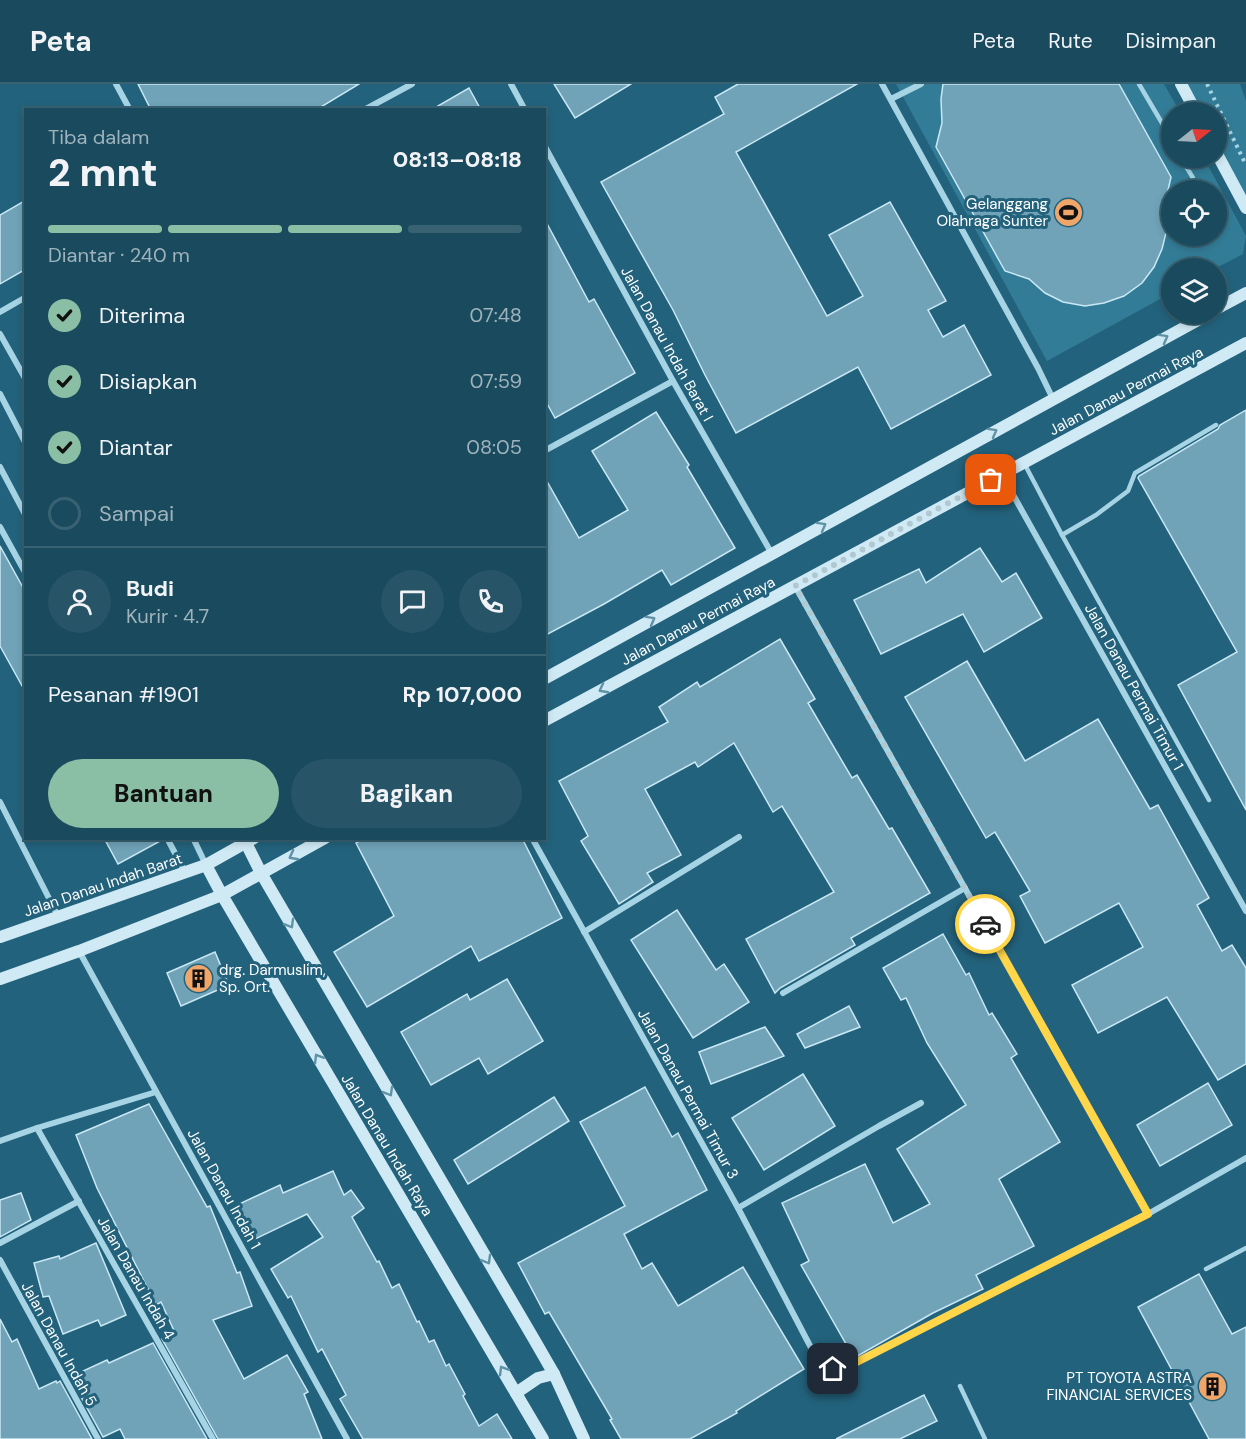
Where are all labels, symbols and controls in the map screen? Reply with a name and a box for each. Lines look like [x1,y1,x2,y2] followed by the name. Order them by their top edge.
[30,23,92,60] text: Peta
[972,27,1015,55] text: Peta
[1048,27,1093,55] text: Rute
[1126,27,1216,55] text: Disimpan
[1161,102,1227,168] north arrow
[1161,102,1227,324] map controls
[48,124,149,150] text: Tiba dalam
[393,145,522,174] text: 08:13–08:18
[48,147,158,198] text: 2 mnt
[1161,180,1227,246] button: locate
[936,194,1048,231] place label: Gelanggang Olahraga Sunter
[1053,197,1085,229] sports icon: Gelanggang Olahraga Sunter
[48,242,190,268] text: Diantar · 240 m
[1161,258,1227,324] button: layers
[616,263,718,425] street label: Jalan Danau Indah Barat I
[48,299,81,332] icon: check
[99,301,185,330] text: Diterima
[470,302,522,328] text: 07:48
[1157,334,1168,345] one-way arrow
[1045,342,1207,440] street label: Jalan Danau Permai Raya
[48,365,81,398] icon: check
[99,367,197,396] text: Disiapkan
[470,368,522,394] text: 07:59
[987,428,997,439] one-way arrow
[48,431,81,464] icon: check
[99,433,173,462] text: Diantar
[466,434,522,460] text: 08:05
[965,454,1016,505] pin
[974,463,1007,496] icon: bag
[99,499,174,528] text: Sampai
[816,522,826,533] one-way arrow
[48,570,111,633] button: person
[381,570,444,633] button: chat
[459,570,522,633] button: phone
[617,572,779,670] street label: Jalan Danau Permai Raya
[126,574,174,603] text: Budi
[1080,600,1188,774] street label: Jalan Danau Permai Timur 1
[126,603,209,629] text: Kurir · 4.7
[645,616,655,627] one-way arrow
[48,680,199,709] text: Pesanan #1901
[403,680,522,709] text: Rp 107,000
[598,682,609,693] one-way arrow
[48,759,279,828] button: Bantuan
[291,759,522,828] button: Bagikan
[21,848,185,922] street label: Jalan Danau Indah Barat
[289,849,299,860] one-way arrow
[955,894,1015,954] courier
[969,908,1002,941] icon: car
[283,918,295,928] one-way arrow
[219,960,326,997] place label: drg. Darmuslim, Sp. Ort.
[182,963,214,995] building icon: drg. Darmuslim, Sp. Ort.
[633,1005,743,1183] street label: Jalan Danau Permai Timur 3
[314,1054,325,1064] one-way arrow
[337,1070,437,1220] street label: Jalan Danau Indah Raya
[382,1086,393,1096] one-way arrow
[183,1125,265,1253] street label: Jalan Danau Indah 1
[93,1213,179,1343] street label: Jalan Danau Indah 4
[480,1254,492,1264] one-way arrow
[17,1278,101,1410] street label: Jalan Danau Indah 5
[807,1343,858,1394] pin
[816,1352,849,1385] icon: home
[499,1366,510,1376] one-way arrow
[1047,1368,1192,1405] place label: PT TOYOTA ASTRA FINANCIAL SERVICES
[1197,1371,1229,1403] building icon: PT TOYOTA ASTRA FINANCIAL SERVICES

